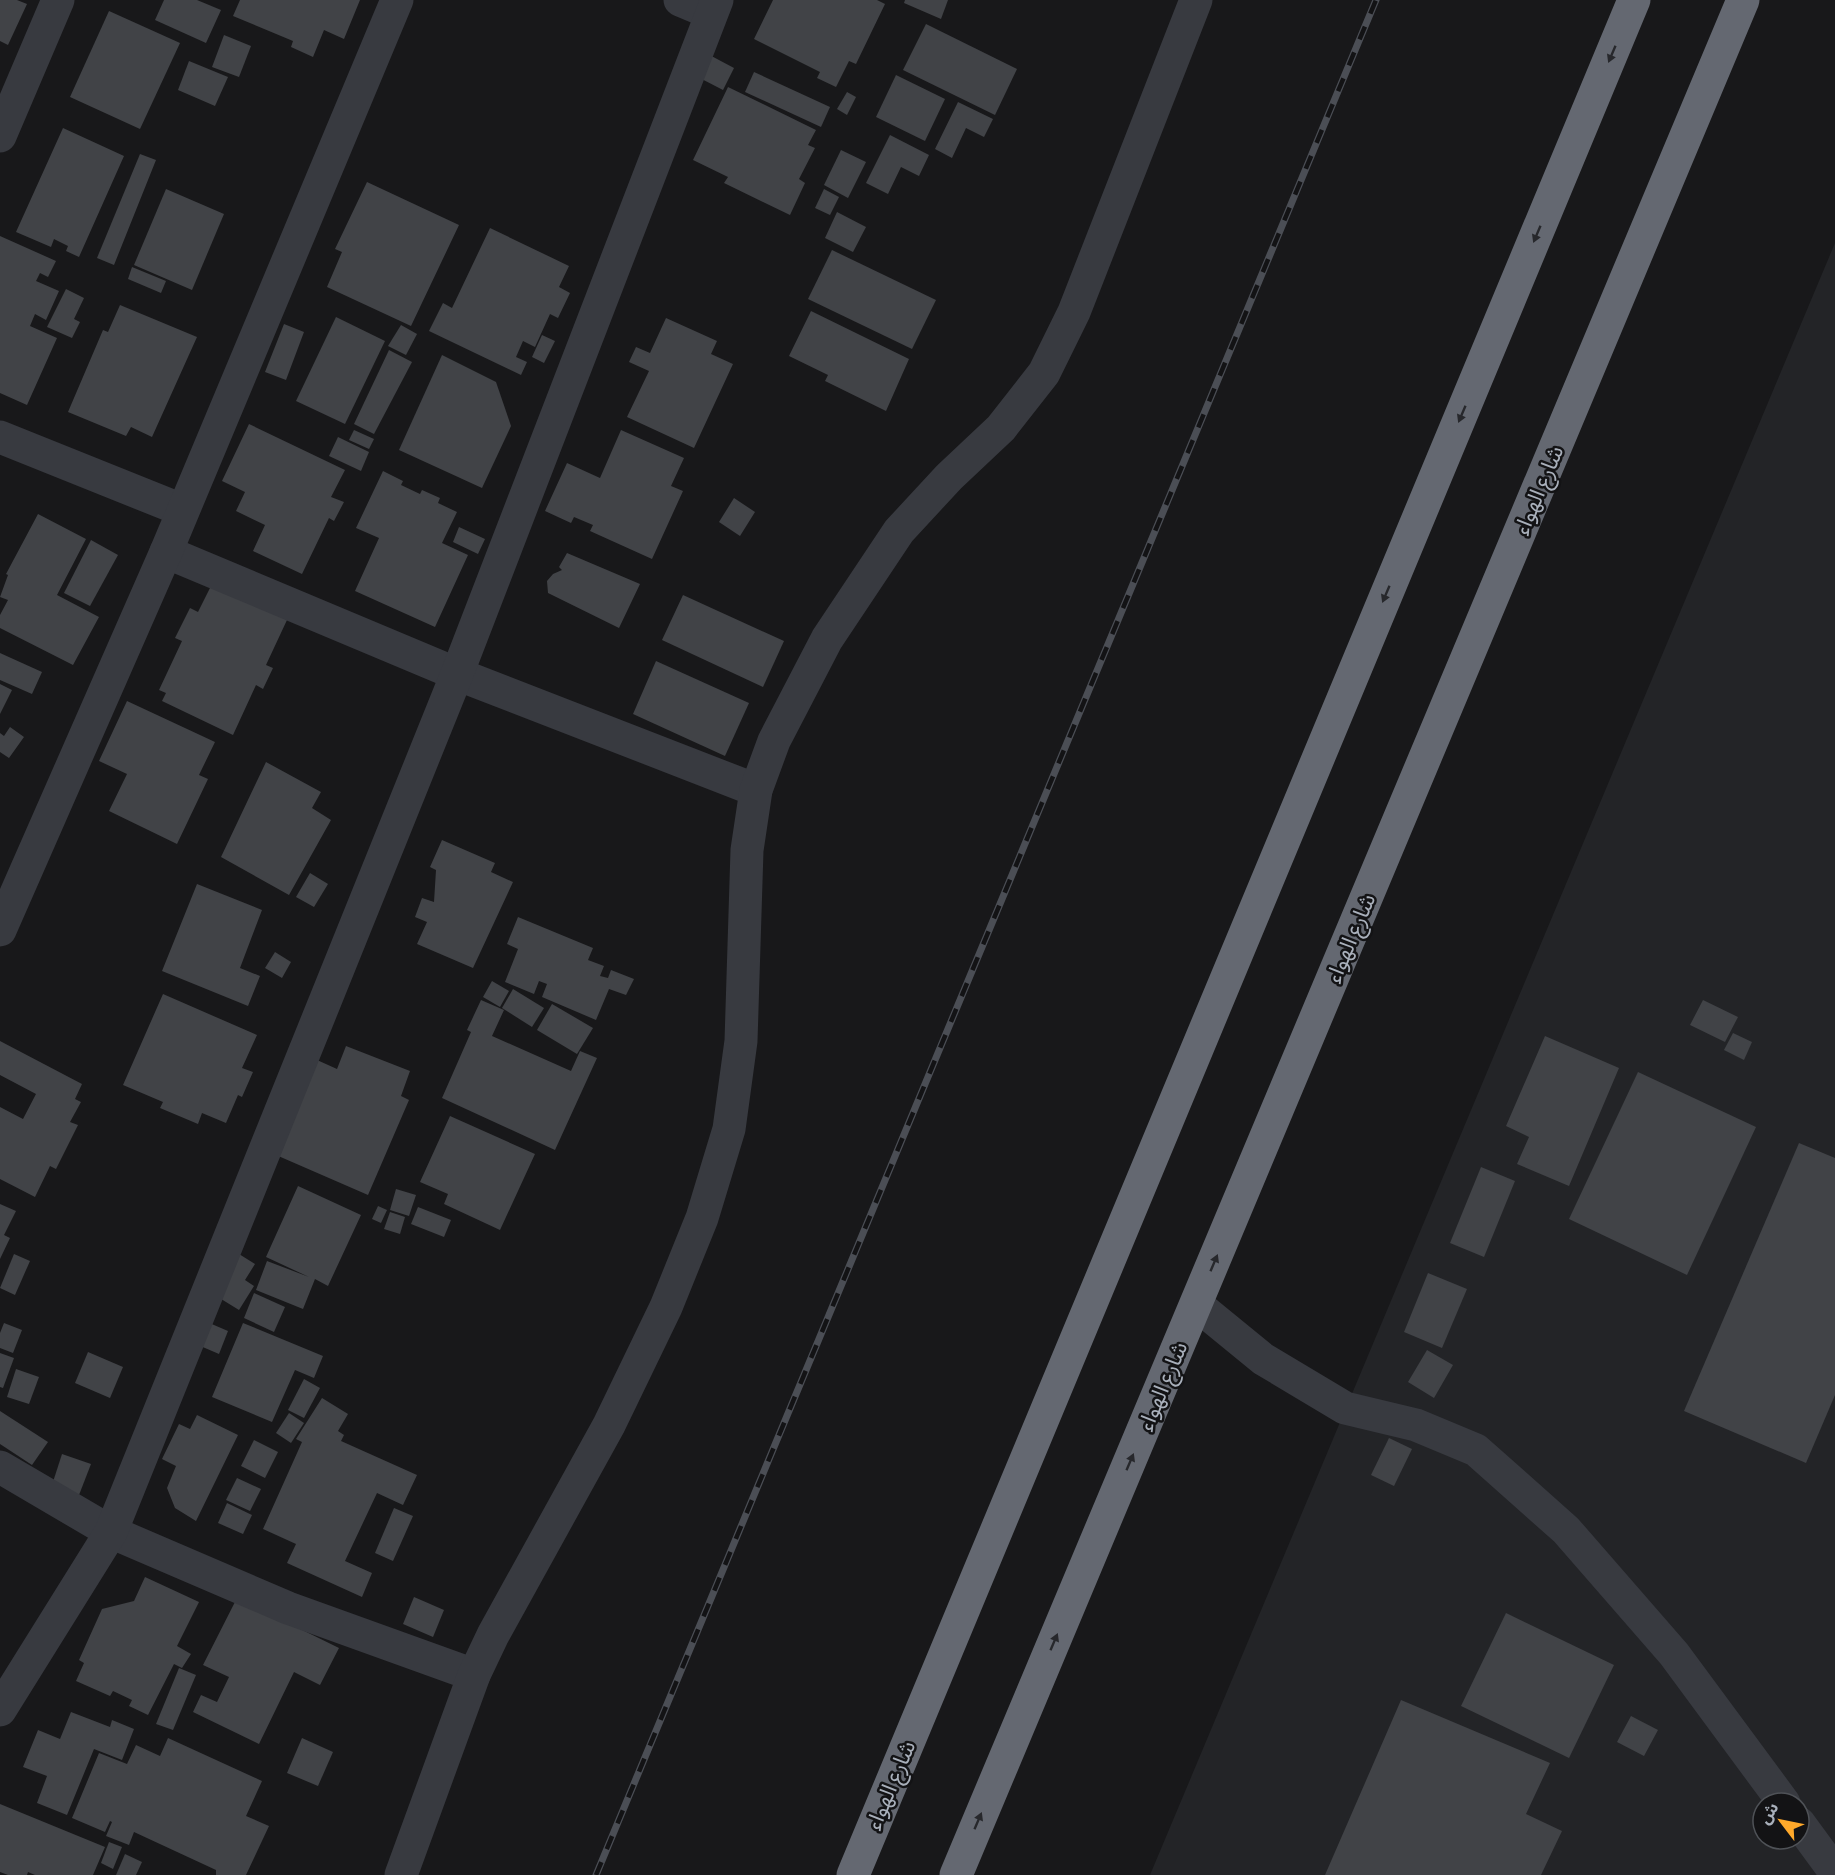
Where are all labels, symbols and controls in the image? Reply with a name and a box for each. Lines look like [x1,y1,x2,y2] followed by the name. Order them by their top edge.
[1607,45,1616,63] one-way arrow
[1532,225,1541,243] one-way arrow
[1456,405,1466,423] one-way arrow
[1507,441,1572,540] street label: شارع الهواء
[1381,585,1391,603] one-way arrow
[1319,889,1384,988] street label: شارع الهواء
[1210,1254,1219,1272] one-way arrow
[1131,1337,1196,1436] street label: شارع الهواء
[1126,1453,1135,1471] one-way arrow
[1049,1632,1059,1650] one-way arrow
[859,1736,924,1835] street label: شارع الهواء
[1751,1791,1811,1851] north arrow
[1754,1798,1783,1828] text: ش
[974,1812,983,1830] one-way arrow

